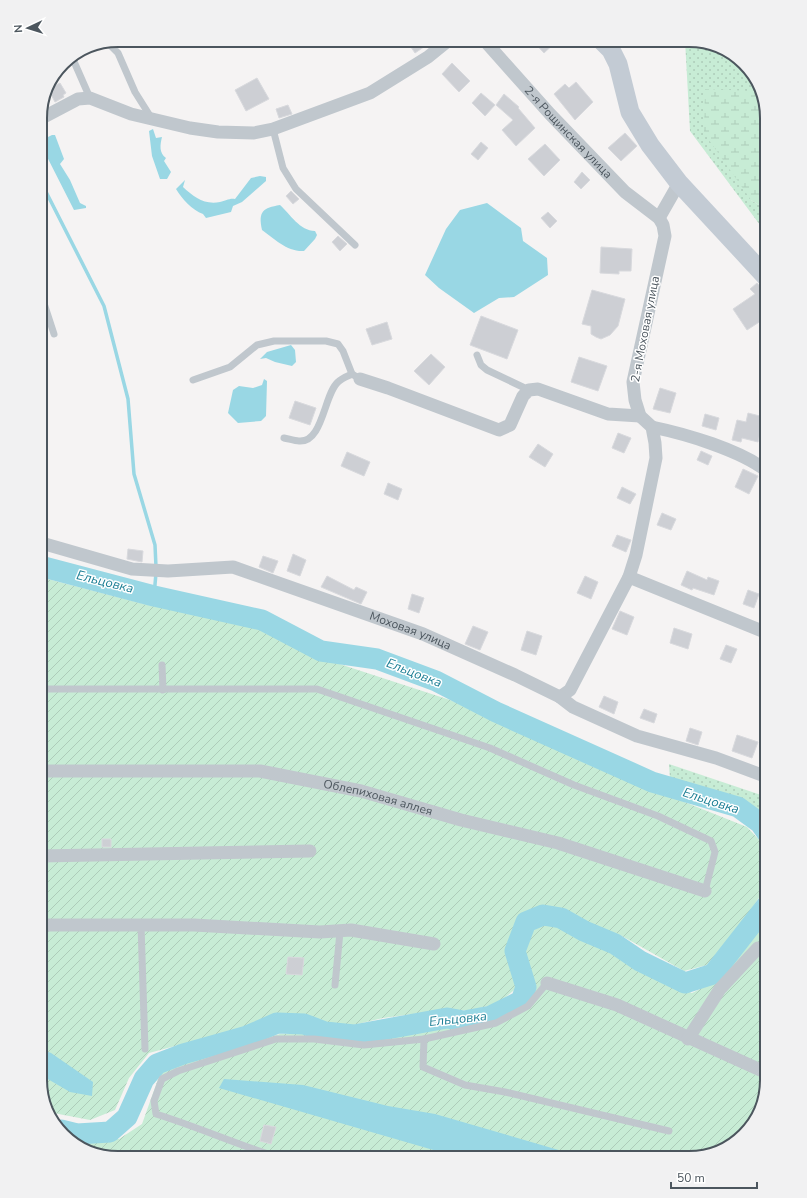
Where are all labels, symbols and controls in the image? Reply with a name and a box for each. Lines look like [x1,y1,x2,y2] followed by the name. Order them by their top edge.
[8,8,48,48] north arrow
[11,24,26,33] text: N
[521,83,616,182] street label: 2-я Рощинская улица
[627,275,663,383] street label: 2-я Моховая улица
[75,566,135,598] water label: Ельцовка
[367,608,454,654] street label: Моховая улица
[384,654,444,692] water label: Ельцовка
[322,776,434,819] street label: Облепиховая аллея
[681,783,741,819] water label: Ельцовка
[428,1007,488,1031] water label: Ельцовка
[671,1164,757,1190] scale bar
[677,1170,705,1186] text: 50 m

